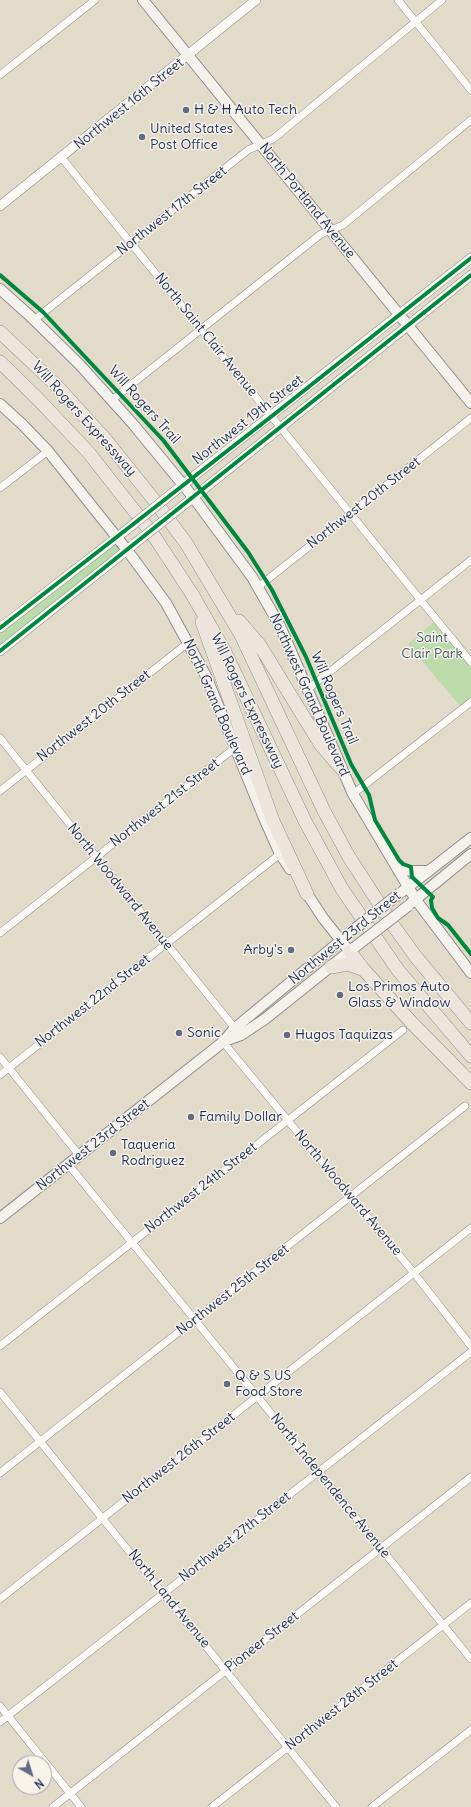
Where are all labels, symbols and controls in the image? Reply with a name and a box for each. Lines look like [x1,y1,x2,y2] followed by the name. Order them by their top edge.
[71,55,187,153] street label: Northwest 16th Street
[194,102,297,118] place label: H & H Auto Tech
[181,105,191,115] marker: H & H Auto Tech
[150,121,233,154] place label: United States Post Office
[137,132,147,142] marker: United States Post Office
[255,140,359,262] street label: North Portland Avenue
[114,163,230,259] street label: Northwest 17th Street
[151,270,261,400] street label: North Saint Clair Avenue
[28,358,140,480] street label: Will Rogers Expressway
[105,363,183,447] street label: Will Rogers Trail
[189,372,307,468] street label: Northwest 19th Street
[304,454,424,552] street label: Northwest 20th Street
[265,611,353,779] street label: Northwest Grand Boulevard
[401,630,463,662] park label: Saint Clair Park
[207,631,287,771] street label: Will Rogers Expressway
[179,636,255,778] street label: North Grand Boulevard
[307,649,361,747] street label: Will Rogers Trail
[34,667,154,765] street label: Northwest 20th Street
[107,755,223,851] street label: Northwest 21st Street
[64,820,176,954] street label: North Woodward Avenue
[286,888,404,988] street label: Northwest 23rd Street
[244,942,283,958] place label: Arby's
[286,945,296,955] marker: Arby's
[32,951,154,1051] street label: Northwest 22nd Street
[348,979,450,1012] place label: Los Primos Auto Glass & Window
[335,990,345,1000] marker: Los Primos Auto Glass & Window
[187,1025,221,1041] place label: Sonic
[295,1027,393,1043] place label: Hugos Taquizas
[174,1028,184,1038] marker: Sonic
[282,1030,292,1040] marker: Hugos Taquizas
[33,1096,153,1194] street label: Northwest 23rd Street
[199,1109,282,1125] place label: Family Dollar
[186,1112,196,1122] marker: Family Dollar
[291,1127,405,1259] street label: North Woodward Avenue
[121,1137,185,1170] place label: Taqueria Rodriguez
[142,1139,260,1237] street label: Northwest 24th Street
[108,1148,118,1158] marker: Taqueria Rodriguez
[173,1241,293,1339] street label: Northwest 25th Street
[235,1368,303,1400] place label: Q & S US Food Store
[222,1379,232,1389] marker: Q & S US Food Store
[119,1409,239,1507] street label: Northwest 26th Street
[266,1410,394,1562] street label: North Independence Avenue
[176,1488,294,1586] street label: Northwest 27th Street
[124,1547,214,1651] street label: North Land Avenue
[222,1608,302,1676] street label: Pioneer Street
[282,1656,402,1754] street label: Northwest 28th Street
[12,1755,52,1795] north arrow
[32,1776,46,1791] text: N

